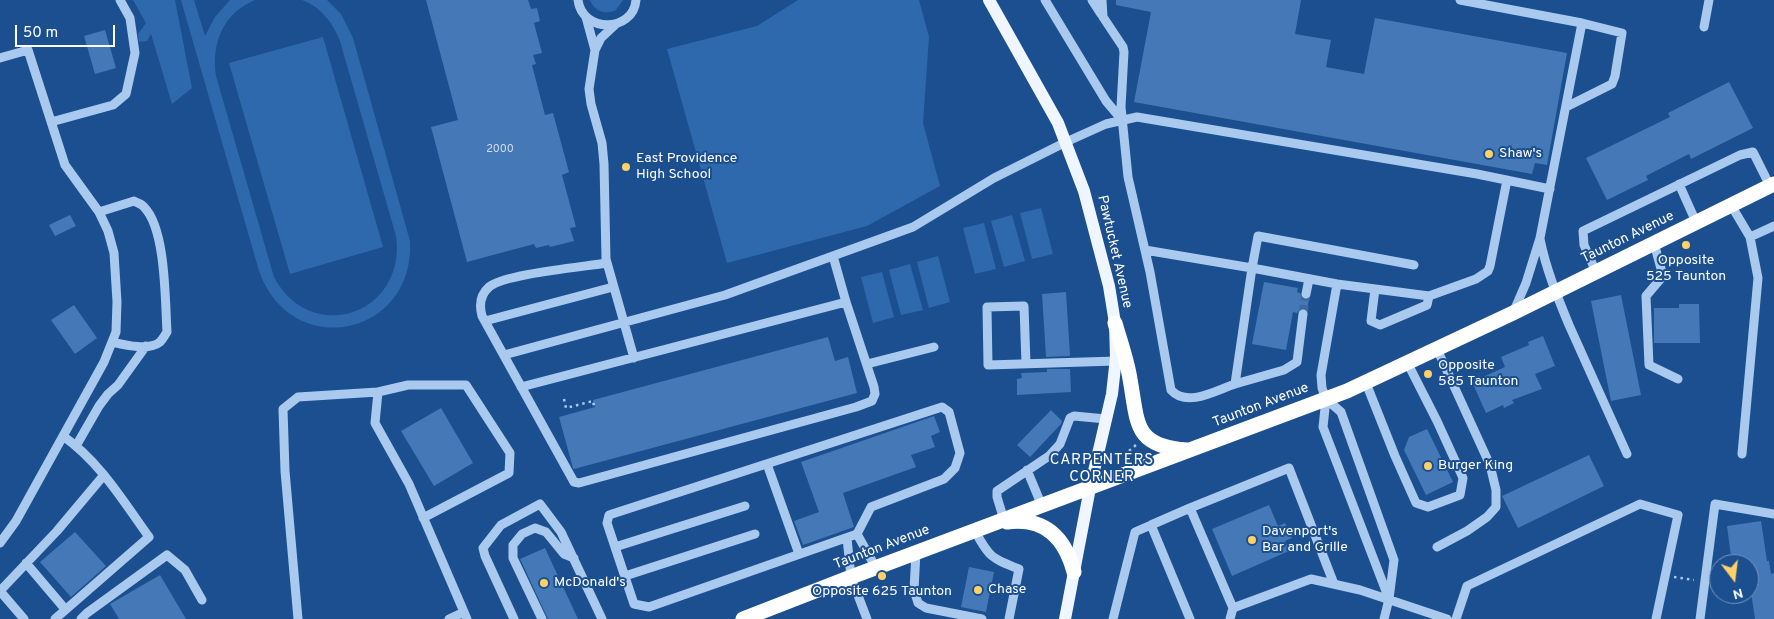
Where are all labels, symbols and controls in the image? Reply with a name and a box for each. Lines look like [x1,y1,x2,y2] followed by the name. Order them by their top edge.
[18,15,118,47] scale bar
[23,24,58,43] text: 50 m
[486,143,514,157] house number: 2000
[1499,146,1542,162] place label: Shaw's
[1483,148,1495,160] marker: Shaw's
[636,151,737,184] place label: East Providence High School
[620,161,632,173] marker: East Providence High School
[1093,194,1135,310] street label: Pawtucket Avenue
[1579,208,1677,268] street label: Taunton Avenue
[1680,239,1692,251] marker: Opposite 525 Taunton
[1646,253,1726,286] place label: Opposite 525 Taunton
[1438,358,1518,391] place label: Opposite 585 Taunton
[1422,368,1434,380] marker: Opposite 585 Taunton
[1211,380,1311,432] street label: Taunton Avenue
[1049,452,1155,487] district label: CARPENTERS CORNER
[1438,458,1513,474] place label: Burger King
[1422,460,1434,472] marker: Burger King
[832,522,932,574] street label: Taunton Avenue
[1262,524,1348,556] place label: Davenport's Bar and Grille
[1246,534,1258,546] marker: Davenport's Bar and Grille
[1709,554,1759,604] north arrow
[876,570,888,582] marker: Opposite 625 Taunton
[554,575,626,591] place label: McDonald's
[538,577,550,589] marker: McDonald's
[988,582,1026,598] place label: Chase
[1731,583,1745,603] text: N
[812,584,952,600] place label: Opposite 625 Taunton
[972,584,984,596] marker: Chase

